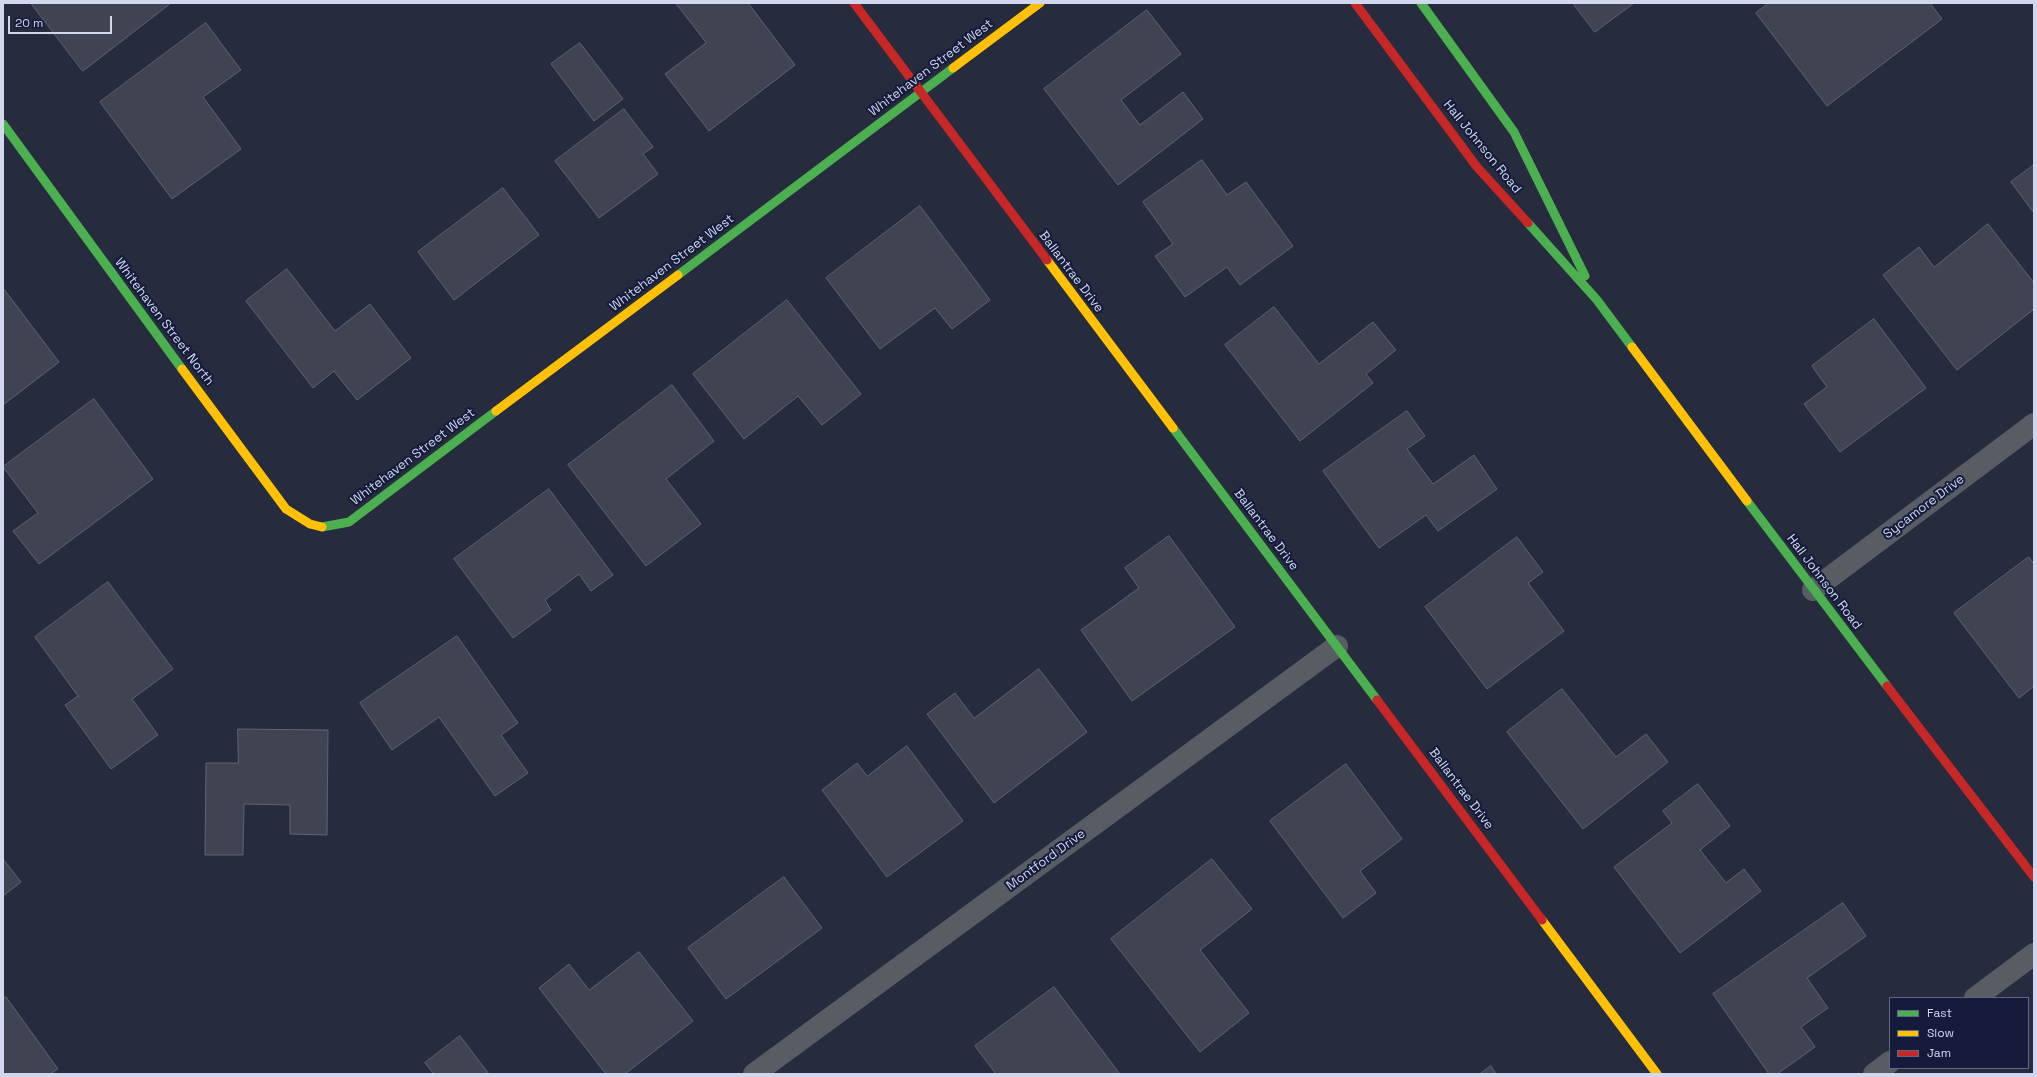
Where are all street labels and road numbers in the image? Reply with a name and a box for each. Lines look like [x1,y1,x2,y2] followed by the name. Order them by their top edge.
[866,16,996,120] street label: Whitehaven Street West
[1440,97,1524,197] street label: Hall Johnson Road
[607,211,737,315] street label: Whitehaven Street West
[1035,228,1107,316] street label: Ballantrae Drive
[111,255,217,389] street label: Whitehaven Street North
[348,405,478,509] street label: Whitehaven Street West
[1880,472,1968,542] street label: Sycamore Drive
[1230,486,1302,574] street label: Ballantrae Drive
[1783,531,1865,633] street label: Hall Johnson Road
[1425,745,1497,833] street label: Ballantrae Drive
[1004,826,1088,894] street label: Montford Drive

